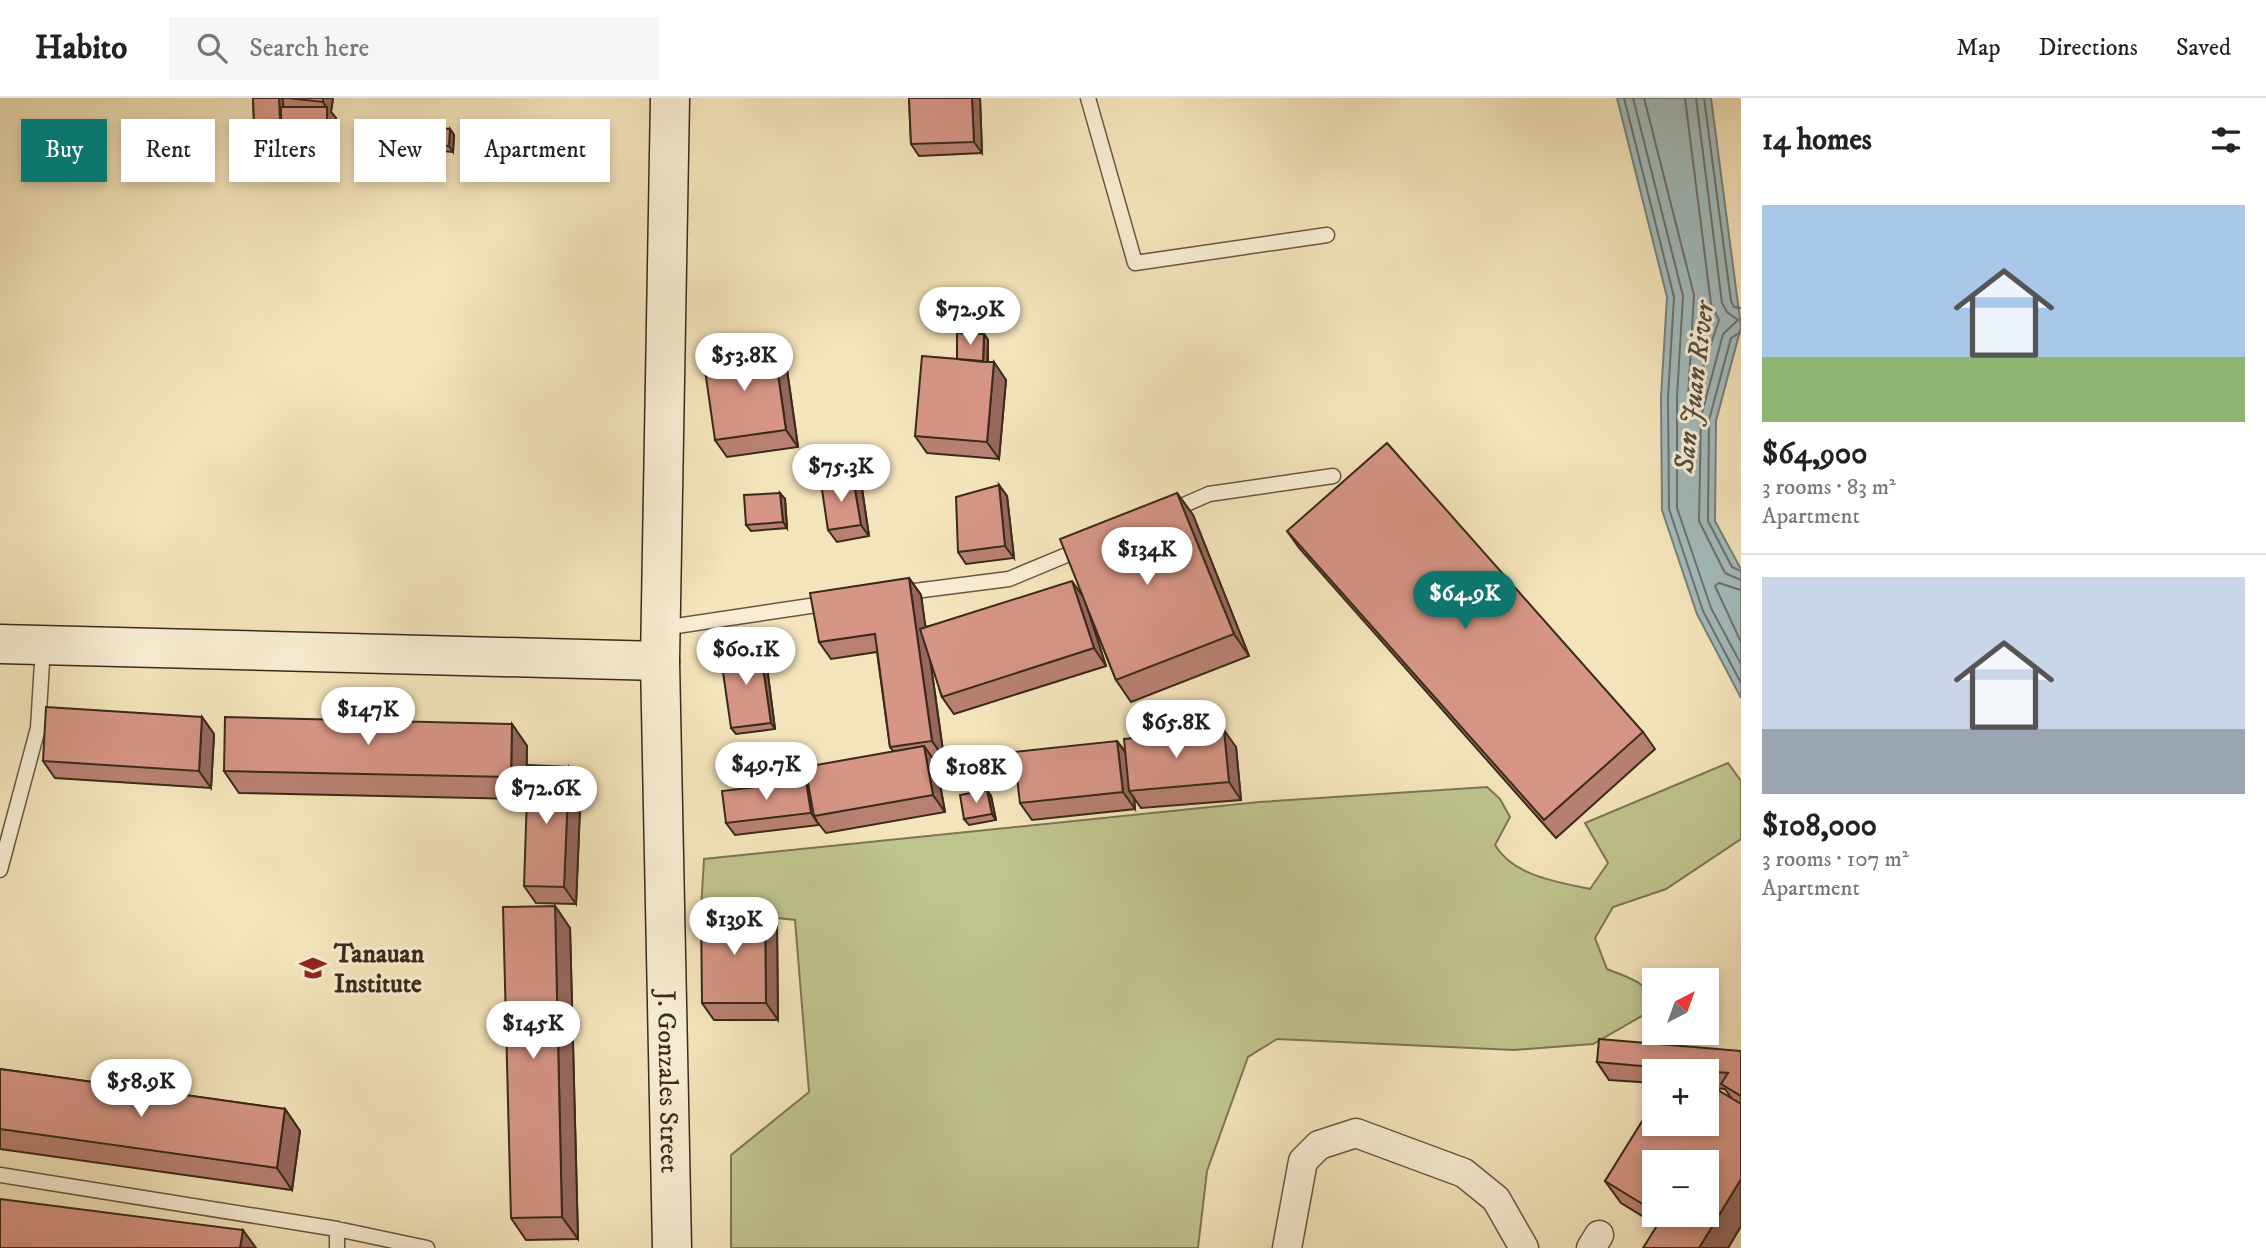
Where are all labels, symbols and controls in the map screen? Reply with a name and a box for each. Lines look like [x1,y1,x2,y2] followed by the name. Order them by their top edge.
[169,17,659,80] search box
[35,28,127,69] text: Habito
[193,29,231,67] icon: search
[249,32,369,65] text: Search here
[1956,33,2001,63] text: Map
[2039,33,2138,63] text: Directions
[2176,33,2231,63] text: Saved
[21,119,107,182] chip: Buy
[121,119,215,182] chip: Rent
[229,119,340,182] chip: Filters
[354,119,446,182] chip: New
[460,119,610,182] chip: Apartment
[2207,121,2245,159] icon: filters
[1762,122,1872,159] text: 14 homes
[1941,250,2067,376] icon: home
[913,288,1027,347] pin: $72.9K
[935,295,1005,324] text: $72.9K
[1667,298,1723,476] water label: San Juan River
[687,334,801,393] pin: $53.8K
[711,341,777,370] text: $53.8K
[1762,436,1867,473] text: $64,900
[784,444,898,504] pin: $75.3K
[808,452,874,481] text: $75.3K
[1762,473,1896,502] text: 3 rooms · 83 m²
[1762,502,1860,531] text: Apartment
[1098,528,1196,587] pin: $134K
[1118,535,1176,564] text: $134K
[1408,572,1522,631] pin: $64.9K
[1429,579,1501,608] text: $64.9K
[1941,622,2067,748] icon: home
[689,628,803,687] pin: $60.1K
[713,635,779,664] text: $60.1K
[319,688,417,747] pin: $147K
[337,695,399,724] text: $147K
[1119,700,1233,760] pin: $65.8K
[1142,708,1210,737] text: $65.8K
[709,742,823,802] pin: $49.7K
[927,746,1025,805] pin: $108K
[731,750,801,779] text: $49.7K
[946,753,1006,782] text: $108K
[489,766,603,826] pin: $72.6K
[511,774,581,803] text: $72.6K
[1762,808,1877,845] text: $108,000
[1762,845,1909,874] text: 3 rooms · 107 m²
[1762,874,1860,903] text: Apartment
[685,898,783,957] pin: $139K
[705,905,763,934] text: $139K
[333,938,425,1001] place label: Tanauan Institute
[298,953,328,983] school or university icon: Tanauan Institute
[1642,968,1718,1045] north arrow
[1642,968,1719,1227] map controls
[649,988,685,1174] street label: J. Gonzales Street
[484,1002,582,1061] pin: $145K
[502,1009,564,1038] text: $145K
[1642,1059,1719,1136] button: +
[84,1060,198,1119] pin: $58.9K
[107,1067,175,1096] text: $58.9K
[1642,1150,1719,1227] button: −

